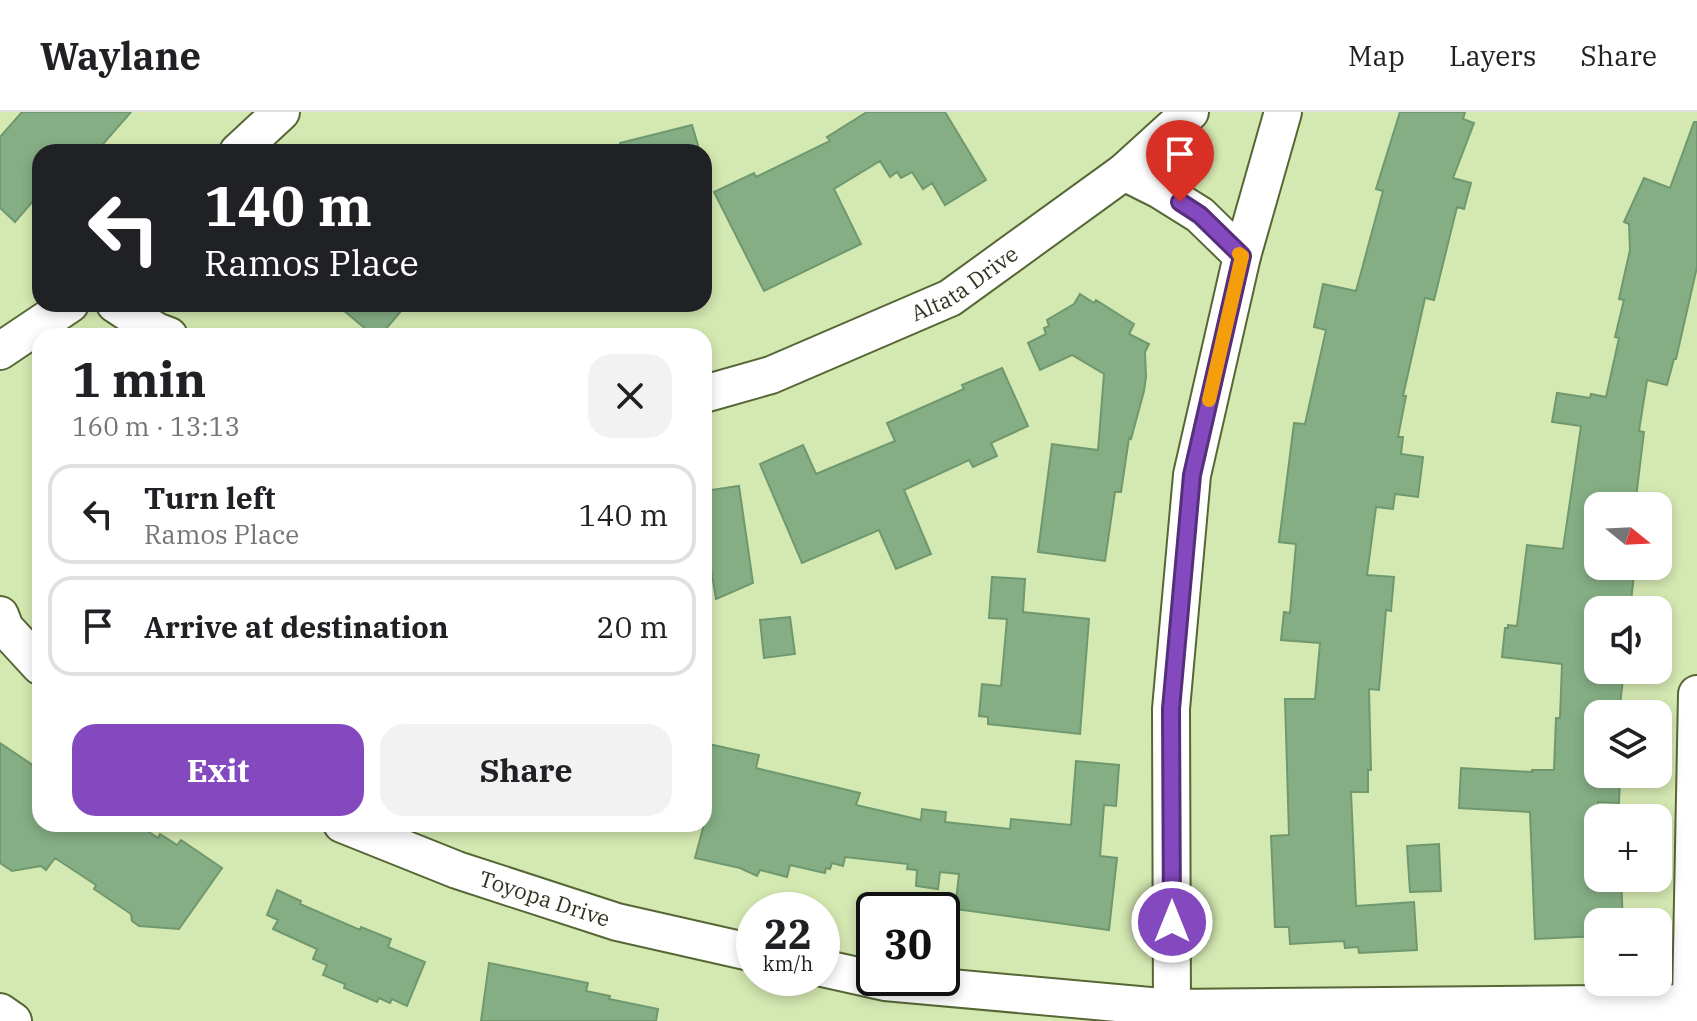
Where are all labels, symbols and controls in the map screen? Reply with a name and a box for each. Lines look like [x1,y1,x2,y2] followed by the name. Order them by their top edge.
[40,31,201,80] text: Waylane
[1348,37,1405,74] text: Map
[1449,37,1536,74] text: Layers
[1580,37,1657,74] text: Share
[1146,120,1214,202] pin
[1158,132,1202,176] icon: arrive
[204,169,372,241] text: 140 m
[72,176,176,280] icon: left
[204,239,419,286] text: Ramos Place
[906,239,1023,327] street label: Altata Drive
[72,348,206,410] text: 1 min
[588,354,672,438] button: close
[72,409,240,443] text: 160 m · 13:13
[144,478,276,517] text: Turn left
[76,492,120,536] icon: left
[1584,492,1672,580] north arrow
[1584,492,1672,996] map controls
[578,495,668,534] text: 140 m
[144,517,299,551] text: Ramos Place
[1584,596,1672,684] button: sound
[76,604,120,648] icon: arrive
[144,607,449,646] text: Arrive at destination
[596,607,668,646] text: 20 m
[1584,700,1672,788] button: layers
[72,724,364,816] button: Exit
[380,724,672,816] button: Share
[1584,804,1672,892] button: +
[476,863,614,933] street label: Toyopa Drive
[1130,880,1214,964] position arrow
[856,892,960,996] speed limit sign: 30
[764,908,812,960] text: 22
[1584,908,1672,996] button: −
[763,950,813,977] text: km/h

